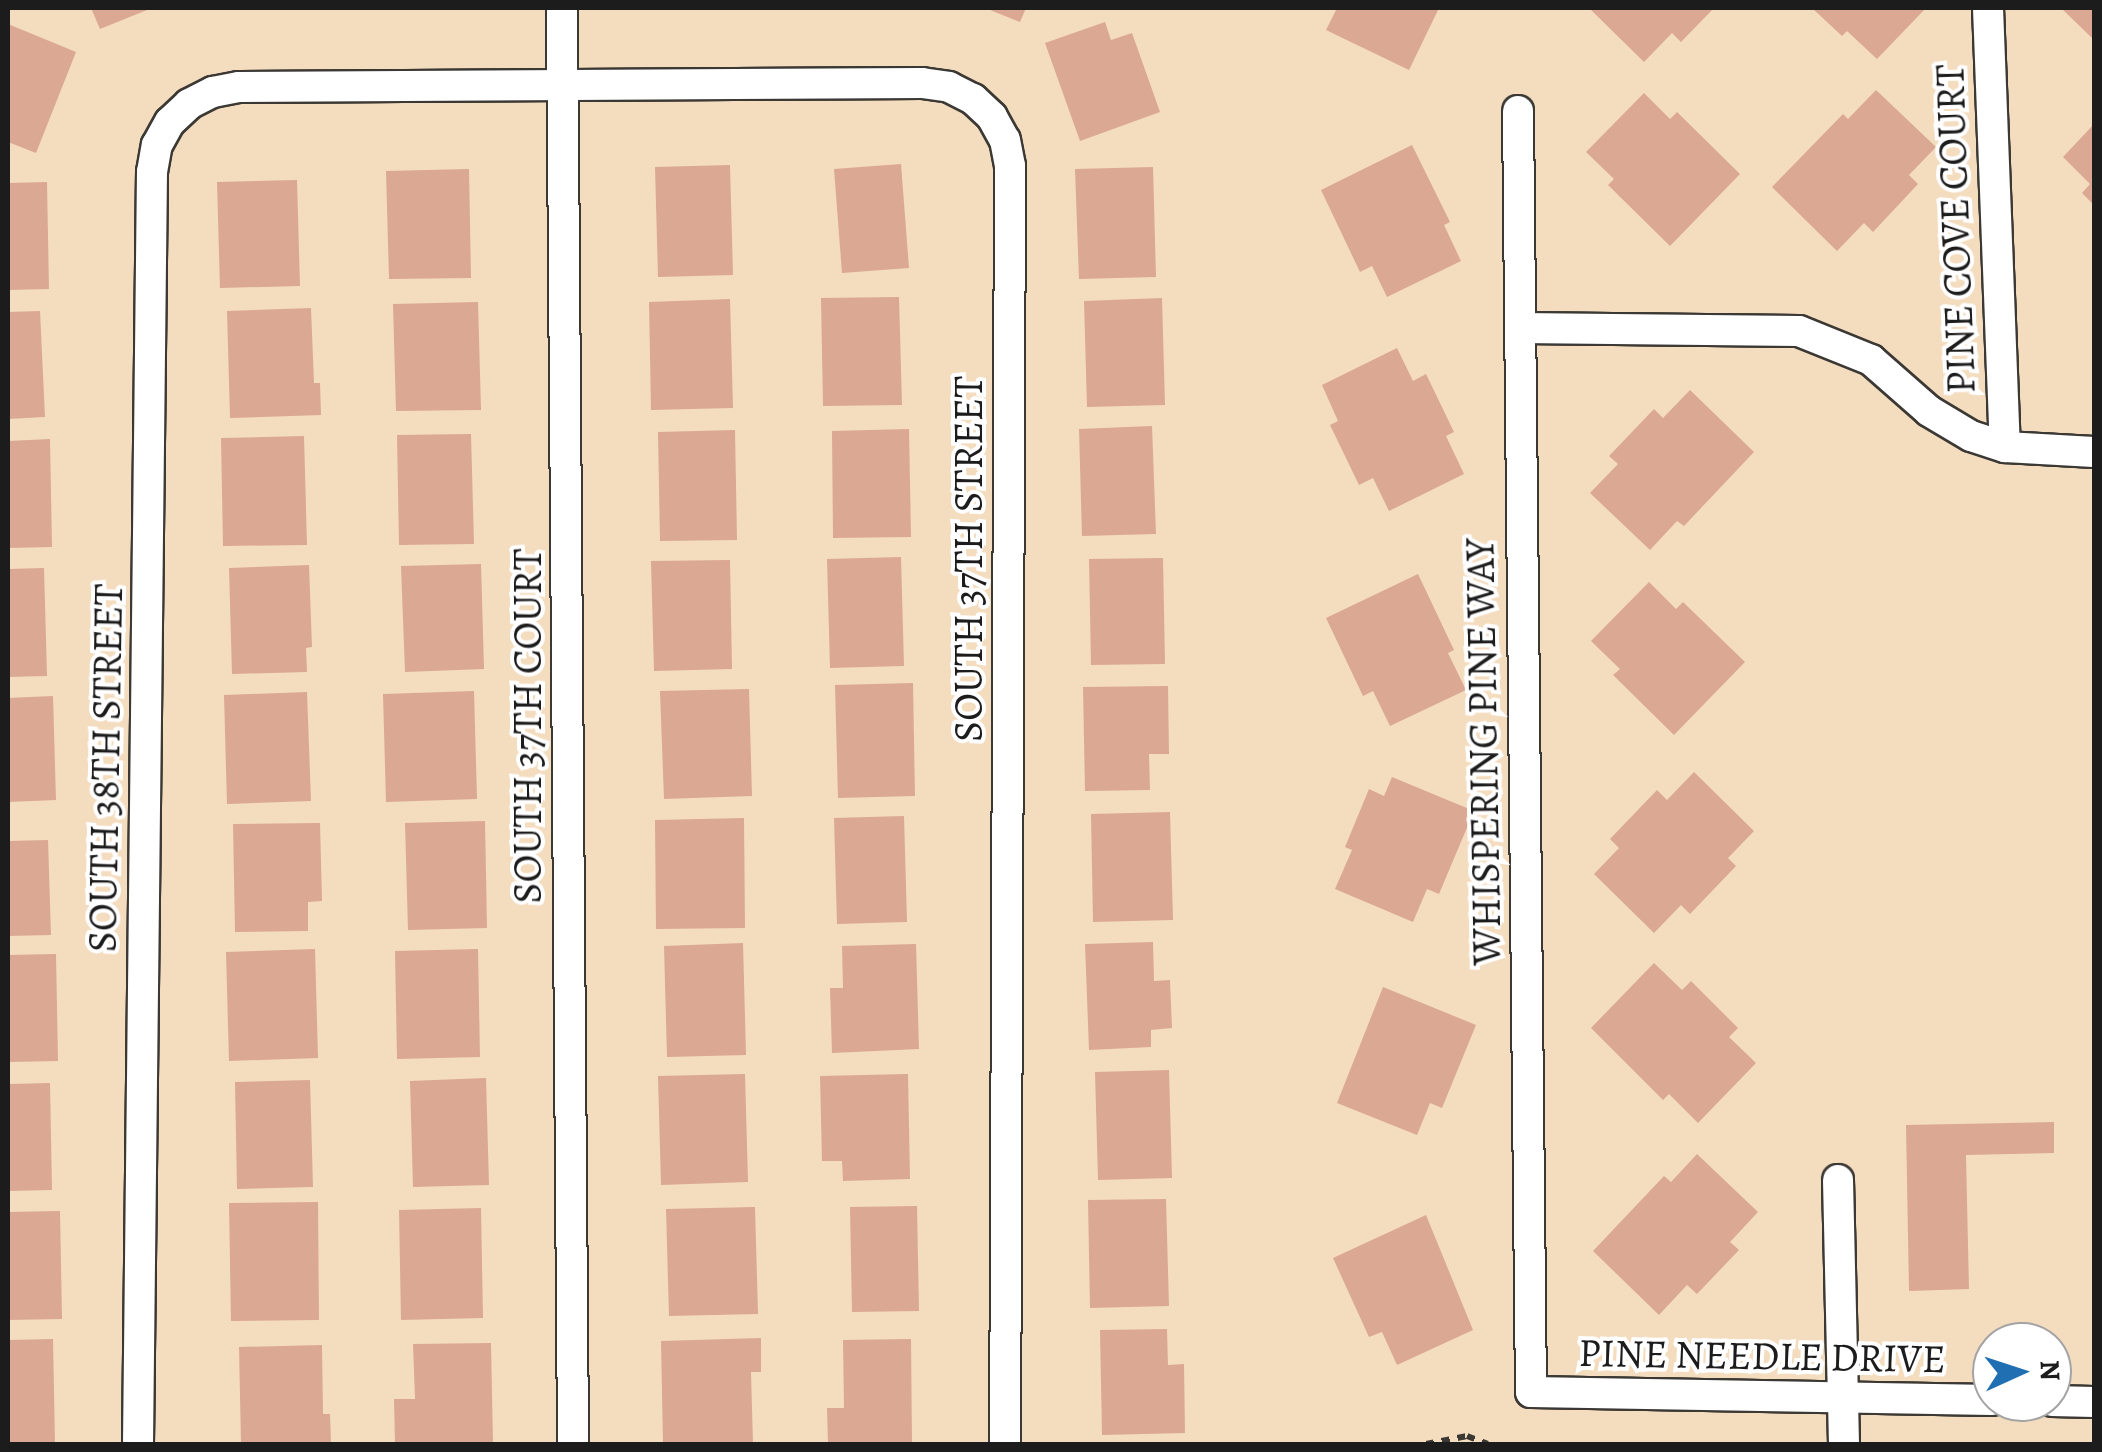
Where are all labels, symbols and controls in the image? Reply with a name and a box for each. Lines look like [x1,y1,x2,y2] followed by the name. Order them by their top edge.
[1926,63,1986,395] street label: PINE COVE COURT
[945,376,993,742] street label: SOUTH 37TH STREET
[1456,538,1512,966] street label: WHISPERING PINE WAY
[504,548,552,904] street label: SOUTH 37TH COURT
[79,583,133,953] street label: SOUTH 38TH STREET
[1972,1322,2072,1422] north arrow
[1578,1329,1946,1383] street label: PINE NEEDLE DRIVE
[2030,1359,2069,1382] text: N

